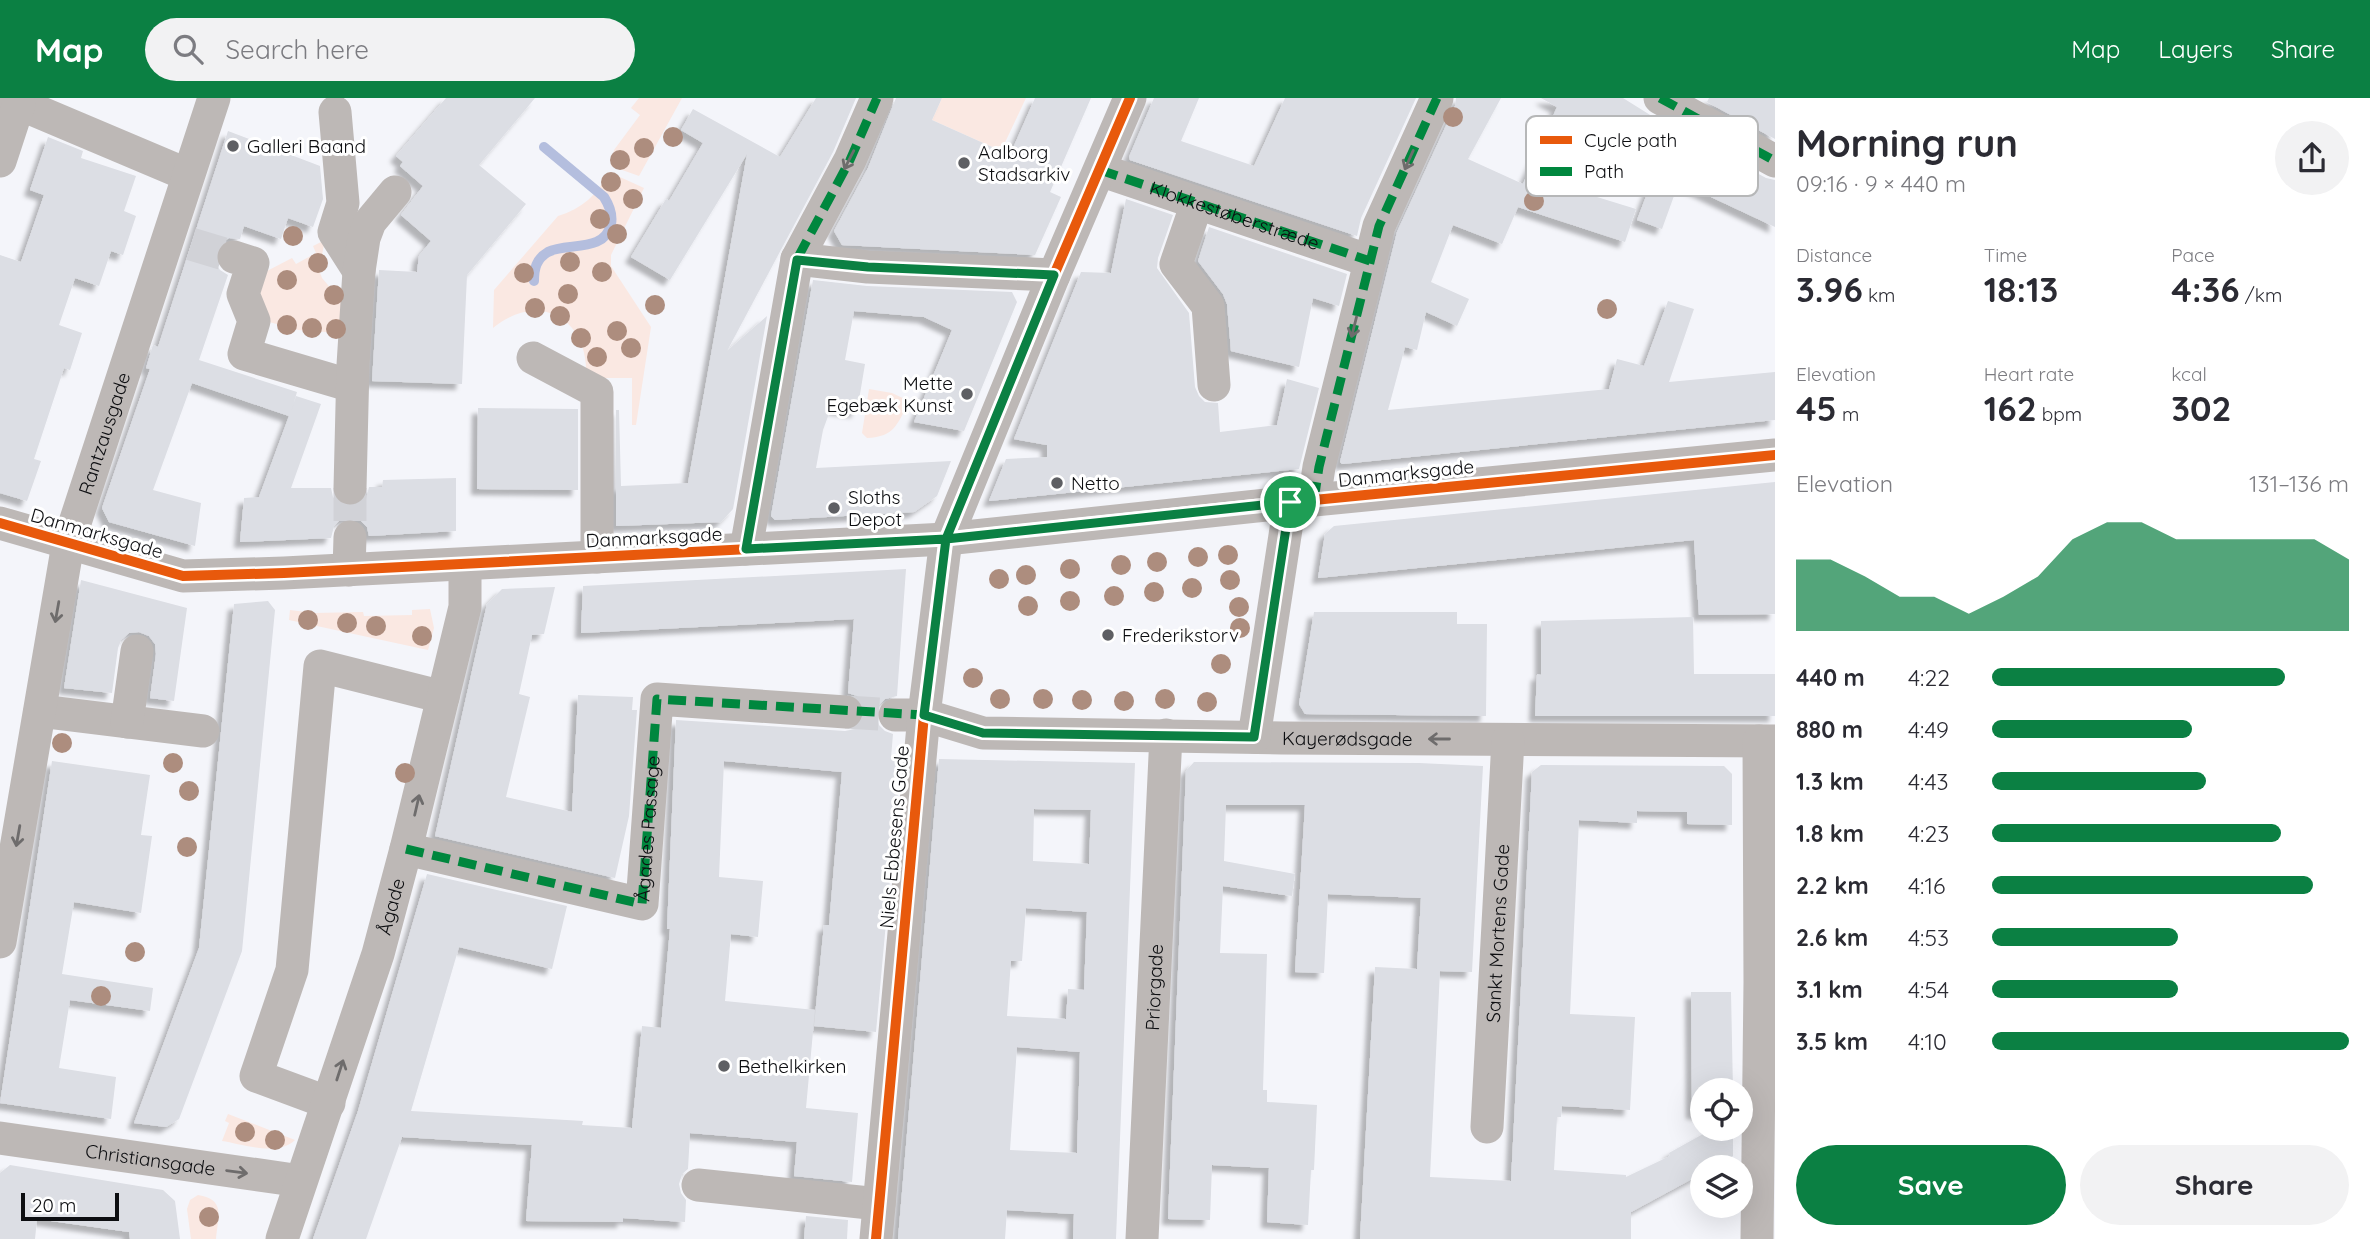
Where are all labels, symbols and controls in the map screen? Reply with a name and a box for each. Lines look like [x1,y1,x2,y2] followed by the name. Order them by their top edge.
[145,18,635,81] search box
[35,29,103,70] text: Map
[169,30,207,68] icon: search
[225,33,369,66] text: Search here
[2071,34,2120,64] text: Map
[2158,34,2233,64] text: Layers
[2271,34,2335,64] text: Share
[1526,116,1758,196] legend
[1796,119,2018,167] text: Morning run
[2275,121,2349,195] button: share
[1584,128,1677,152] text: Cycle path
[247,134,366,158] place label: Galleri Baand
[225,138,241,154] marker: Galleri Baand
[978,140,1070,186] place label: Aalborg Stadsarkiv
[842,149,856,170] one-way arrow
[1402,149,1415,171] one-way arrow
[956,155,972,171] marker: Aalborg Stadsarkiv
[1584,159,1624,183] text: Path
[1796,169,1966,198] text: 09:16 · 9 × 440 m
[1147,176,1323,255] street label: Klokkestøberstræde
[1796,243,1872,267] text: Distance
[1984,243,2027,267] text: Time
[2171,243,2215,267] text: Pace
[1796,267,1863,311] text: 3.96
[1984,267,2058,311] text: 18:13
[2171,267,2240,311] text: 4:36
[1863,283,1895,307] text: km
[2240,283,2282,307] text: /km
[1347,315,1360,338] one-way arrow
[1796,362,1876,386] text: Elevation
[1984,362,2074,386] text: Heart rate
[2171,362,2207,386] text: kcal
[73,369,135,498] street label: Rantzausgade
[826,371,953,417] place label: Mette Egebæk Kunst
[959,386,975,402] marker: Mette Egebæk Kunst
[1796,386,1837,430] text: 45
[1984,386,2037,430] text: 162
[2171,386,2232,430] text: 302
[1837,402,1859,426] text: m
[2037,402,2082,426] text: bpm
[1337,454,1475,492] street label: Danmarksgade
[1796,469,1893,498] text: Elevation
[2249,469,2349,498] text: 131–136 m
[1071,471,1120,495] place label: Netto
[1260,472,1320,532] pin
[1049,475,1065,491] marker: Netto
[1271,483,1309,521] icon: arrive
[848,485,902,531] place label: Sloths Depot
[826,500,842,516] marker: Sloths Depot
[28,503,166,563] street label: Danmarksgade
[585,521,723,553] street label: Danmarksgade
[50,600,63,622] one-way arrow
[1122,623,1239,647] place label: Frederikstorv
[1100,627,1116,643] marker: Frederikstorv
[1796,663,1865,692] text: 440 m
[1908,663,1950,692] text: 4:22
[1796,715,1863,744] text: 880 m
[1908,715,1949,744] text: 4:49
[1282,726,1413,751] street label: Kayerødsgade
[1428,732,1451,746] one-way arrow
[874,744,914,930] street label: Niels Ebbesens Gade
[630,755,665,902] street label: Ågades Passage
[1796,767,1864,796] text: 1.3 km
[1908,767,1949,796] text: 4:43
[411,794,424,816] one-way arrow
[1796,819,1864,848] text: 1.8 km
[1908,819,1949,848] text: 4:23
[11,824,24,847] one-way arrow
[1481,843,1514,1023] street label: Sankt Mortens Gade
[1796,871,1869,900] text: 2.2 km
[1908,871,1945,900] text: 4:16
[372,875,410,937] street label: Ågade
[1796,923,1868,952] text: 2.6 km
[1908,923,1949,952] text: 4:53
[1140,943,1168,1031] street label: Priorgade
[1796,975,1863,1004] text: 3.1 km
[1908,975,1949,1004] text: 4:54
[1796,1027,1868,1056] text: 3.5 km
[1908,1027,1947,1056] text: 4:10
[738,1054,846,1078] place label: Bethelkirken
[716,1058,732,1074] marker: Bethelkirken
[334,1059,347,1081] one-way arrow
[1690,1078,1753,1218] map controls
[1690,1078,1753,1141] button: locate
[84,1138,217,1181] street label: Christiansgade
[1796,1145,2066,1225] button: Save
[2080,1145,2349,1225] button: Share
[1690,1155,1753,1218] button: layers
[225,1165,248,1178] one-way arrow
[21,1190,119,1222] scale bar
[32,1193,76,1217] text: 20 m

